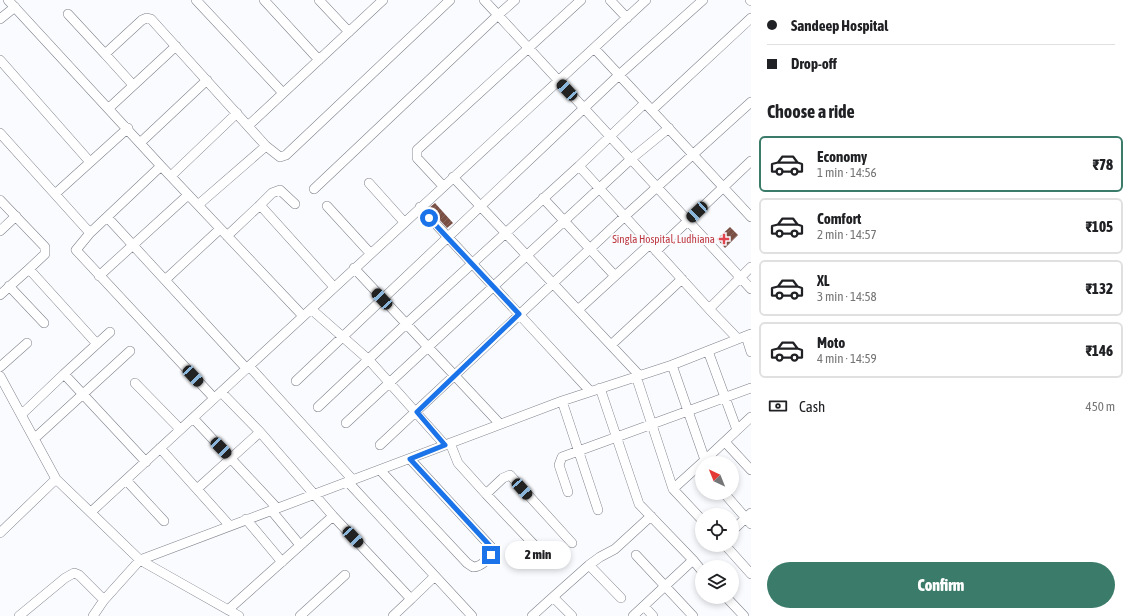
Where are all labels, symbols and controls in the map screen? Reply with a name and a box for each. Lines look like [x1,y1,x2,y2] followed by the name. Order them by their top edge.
[791,17,888,34] text: Sandeep Hospital
[791,55,837,72] text: Drop-off
[554,77,580,103] car
[767,101,855,122] text: Choose a ride
[769,146,805,182] icon: car
[817,148,867,165] text: Economy
[1092,156,1113,173] text: ₹78
[817,165,877,180] text: 1 min · 14:56
[684,199,710,225] car
[769,208,805,244] icon: car
[420,209,438,227] route start
[817,210,861,227] text: Comfort
[1085,218,1113,235] text: ₹105
[817,227,877,242] text: 2 min · 14:57
[612,233,715,245] place label: Singla Hospital, Ludhiana
[718,233,730,245] marker: Singla Hospital, Ludhiana
[769,270,805,306] icon: car
[817,272,830,289] text: XL
[1085,280,1113,297] text: ₹132
[369,286,395,312] car
[817,289,877,304] text: 3 min · 14:58
[769,332,805,368] icon: car
[817,334,845,351] text: Moto
[1085,342,1113,359] text: ₹146
[817,351,877,366] text: 4 min · 14:59
[180,363,206,389] car
[767,395,789,417] icon: cash
[799,398,825,415] text: Cash
[1086,399,1115,414] text: 450 m
[208,435,234,461] car
[695,456,739,500] north arrow
[695,456,739,604] map controls
[510,476,534,502] car
[695,508,739,552] button: locate
[340,524,366,550] car
[505,541,571,569] callout: 2 min
[482,546,500,564] route end
[525,547,551,562] text: 2 min
[695,560,739,604] button: layers
[767,562,1115,608] button: Confirm

